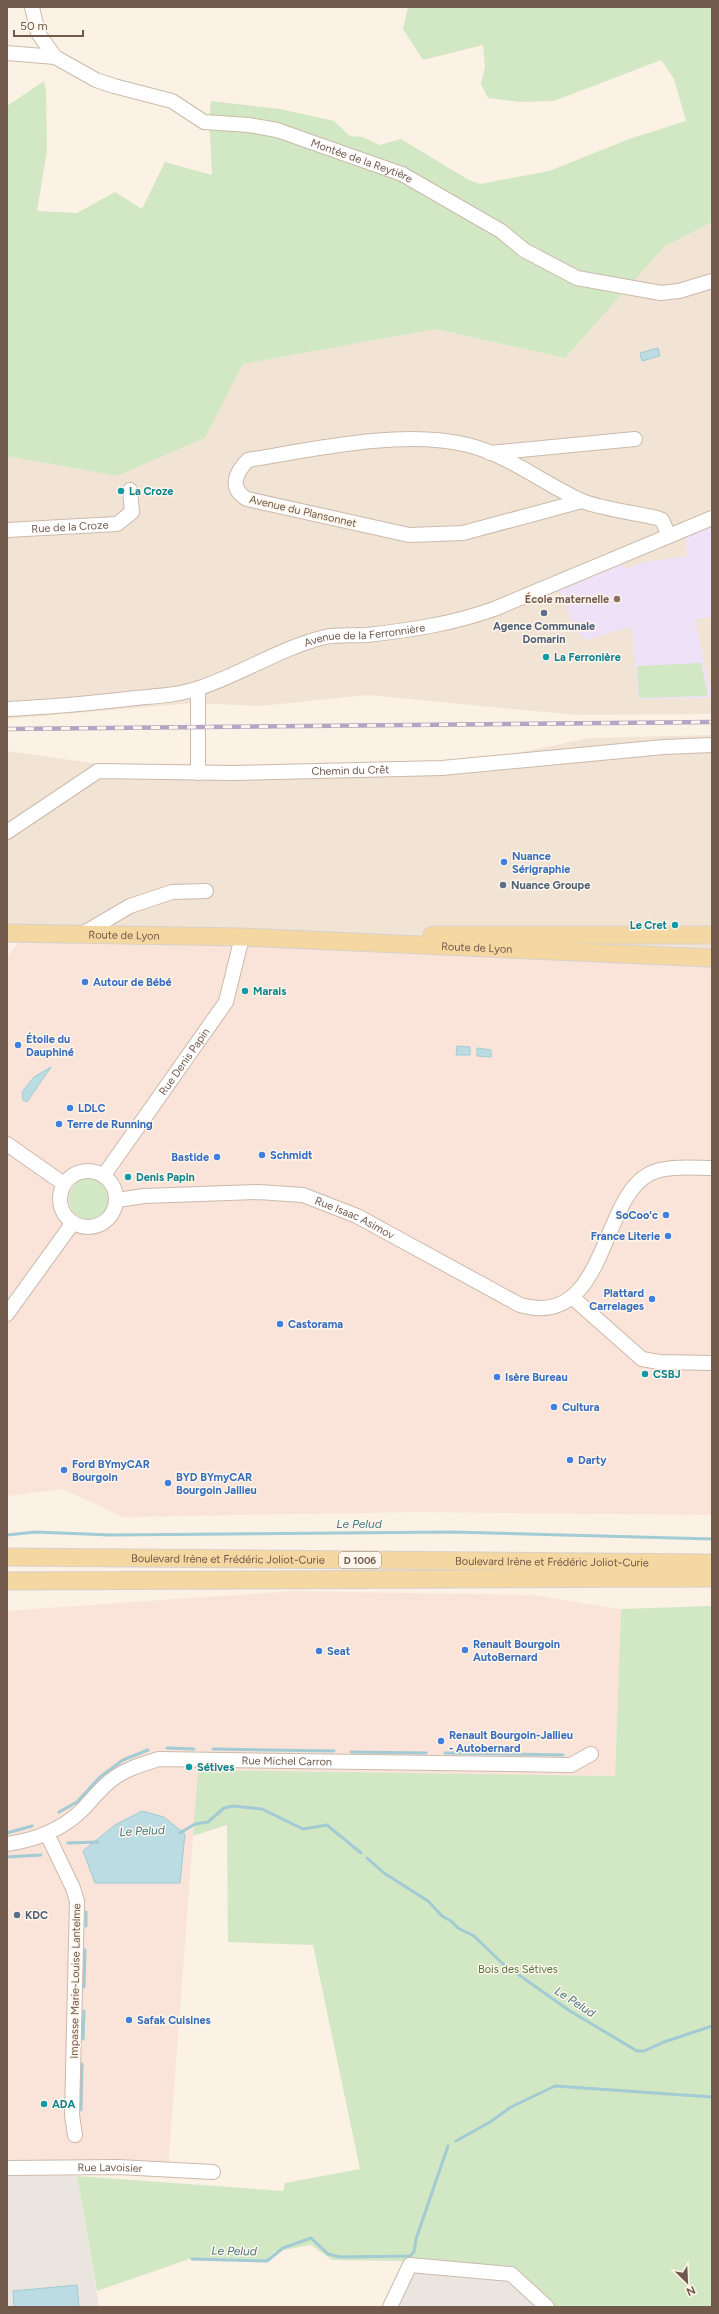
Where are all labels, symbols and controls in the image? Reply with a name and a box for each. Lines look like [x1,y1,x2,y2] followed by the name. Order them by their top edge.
[14,12,83,38] scale bar
[20,19,48,33] text: 50 m
[309,136,415,186] street label: Montée de la Reytière
[129,485,173,498] place label: La Croze
[116,486,126,496] marker: La Croze
[248,493,358,530] street label: Avenue du Plansonnet
[31,518,109,536] street label: Rue de la Croze
[525,592,609,606] place label: École maternelle
[612,594,622,604] marker: École maternelle
[539,608,549,618] marker: Agence Communale Domarin
[493,620,595,646] place label: Agence Communale Domarin
[302,621,426,650] street label: Avenue de la Ferronnière
[554,651,621,664] place label: La Ferronière
[541,652,551,662] marker: La Ferronière
[311,763,390,778] street label: Chemin du Crêt
[512,850,570,876] place label: Nuance Sérigraphie
[499,857,509,867] marker: Nuance Sérigraphie
[511,879,590,892] place label: Nuance Groupe
[498,880,508,890] marker: Nuance Groupe
[630,919,668,932] place label: Le Cret
[670,920,680,930] marker: Le Cret
[88,928,160,943] street label: Route de Lyon
[441,940,513,956] street label: Route de Lyon
[93,976,172,989] place label: Autour de Bébé
[80,977,90,987] marker: Autour de Bébé
[253,985,286,998] place label: Marais
[240,986,250,996] marker: Marais
[156,1026,213,1098] street label: Rue Denis Papin
[26,1032,74,1059] place label: Étoile du Dauphiné
[13,1040,23,1050] marker: Étoile du Dauphiné
[78,1102,106,1115] place label: LDLC
[65,1103,75,1113] marker: LDLC
[67,1118,153,1131] place label: Terre de Running
[54,1119,64,1129] marker: Terre de Running
[270,1149,313,1162] place label: Schmidt
[257,1150,267,1160] marker: Schmidt
[171,1151,209,1164] place label: Bastide
[212,1152,222,1162] marker: Bastide
[136,1171,195,1184] place label: Denis Papin
[123,1172,133,1182] marker: Denis Papin
[313,1194,397,1242] street label: Rue Isaac Asimov
[615,1209,658,1222] place label: SoCoo'c
[661,1210,671,1220] marker: SoCoo'c
[591,1230,660,1243] place label: France Literie
[663,1231,673,1241] marker: France Literie
[589,1287,644,1313] place label: Plattard Carrelages
[647,1294,657,1304] marker: Plattard Carrelages
[288,1318,343,1331] place label: Castorama
[275,1319,285,1329] marker: Castorama
[653,1368,680,1381] place label: CSBJ
[640,1369,650,1379] marker: CSBJ
[505,1371,568,1384] place label: Isère Bureau
[492,1372,502,1382] marker: Isère Bureau
[562,1401,600,1414] place label: Cultura
[549,1402,559,1412] marker: Cultura
[578,1454,607,1467] place label: Darty
[565,1455,575,1465] marker: Darty
[72,1458,150,1484] place label: Ford BYmyCAR Bourgoin
[59,1465,69,1475] marker: Ford BYmyCAR Bourgoin
[176,1471,257,1497] place label: BYD BYmyCAR Bourgoin Jallieu
[163,1478,173,1488] marker: BYD BYmyCAR Bourgoin Jallieu
[336,1517,383,1531] water label: Le Pelud
[131,1552,325,1567] street label: Boulevard Irène et Frédéric Joliot-Curie
[339,1552,381,1568] road number: D 1006
[455,1555,649,1569] street label: Boulevard Irène et Frédéric Joliot-Curie
[473,1638,560,1664] place label: Renault Bourgoin AutoBernard
[327,1645,351,1658] place label: Seat
[460,1645,470,1655] marker: Renault Bourgoin AutoBernard
[314,1646,324,1656] marker: Seat
[449,1729,573,1755] place label: Renault Bourgoin-Jallieu - Autobernard
[436,1736,446,1746] marker: Renault Bourgoin-Jallieu - Autobernard
[241,1754,332,1769] street label: Rue Michel Carron
[197,1761,234,1774] place label: Sétives
[184,1762,194,1772] marker: Sétives
[119,1823,166,1839] water label: Le Pelud
[68,1903,83,2059] street label: Impasse Marie-Louise Lantelme
[25,1909,48,1922] place label: KDC
[12,1910,22,1920] marker: KDC
[478,1963,558,1976] park label: Bois des Sétives
[552,1984,599,2021] water label: Le Pelud
[137,2014,211,2027] place label: Safak Cuisines
[124,2015,134,2025] marker: Safak Cuisines
[52,2098,76,2111] place label: ADA
[39,2099,49,2109] marker: ADA
[77,2161,143,2175] street label: Rue Lavoisier
[211,2244,258,2258] water label: Le Pelud
[667,2262,707,2302] north arrow
[684,2283,697,2298] text: N

